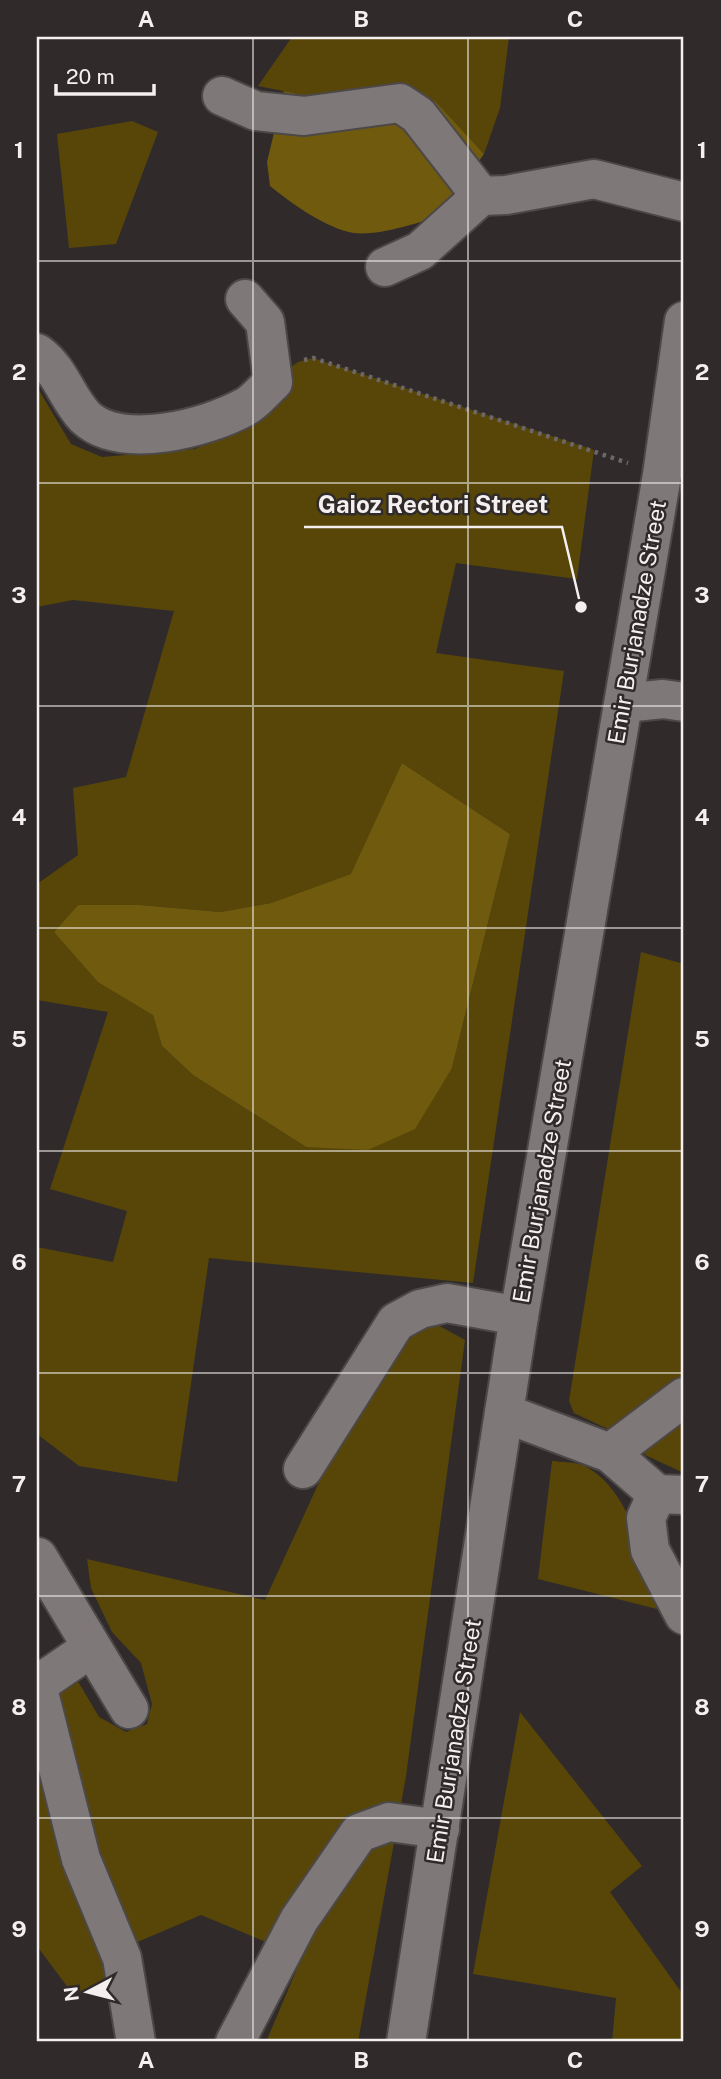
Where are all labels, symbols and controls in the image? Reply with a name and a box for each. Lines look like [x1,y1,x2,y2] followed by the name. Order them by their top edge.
[138,5,155,32] text: A
[353,5,369,32] text: B
[567,5,583,32] text: C
[56,52,154,96] scale bar
[66,64,115,89] text: 20 m
[14,136,24,163] text: 1
[697,136,707,163] text: 1
[12,358,26,385] text: 2
[695,358,709,385] text: 2
[304,482,562,527] callout: Gaioz Rectori Street
[318,490,548,518] text: Gaioz Rectori Street
[602,498,671,746] street label: Emir Burjanadze Street
[11,581,27,608] text: 3
[694,581,710,608] text: 3
[11,803,27,830] text: 4
[694,803,710,830] text: 4
[11,1025,27,1052] text: 5
[694,1025,710,1052] text: 5
[507,1057,576,1305] street label: Emir Burjanadze Street
[11,1248,27,1275] text: 6
[694,1248,710,1275] text: 6
[12,1470,26,1497] text: 7
[695,1470,709,1497] text: 7
[421,1617,486,1865] street label: Emir Burjanadze Street
[11,1693,27,1720] text: 8
[694,1693,710,1720] text: 8
[11,1915,27,1942] text: 9
[694,1915,710,1942] text: 9
[52,1956,122,2026] north arrow
[59,1985,83,2003] text: N
[138,2046,155,2073] text: A
[353,2046,369,2073] text: B
[567,2046,583,2073] text: C

